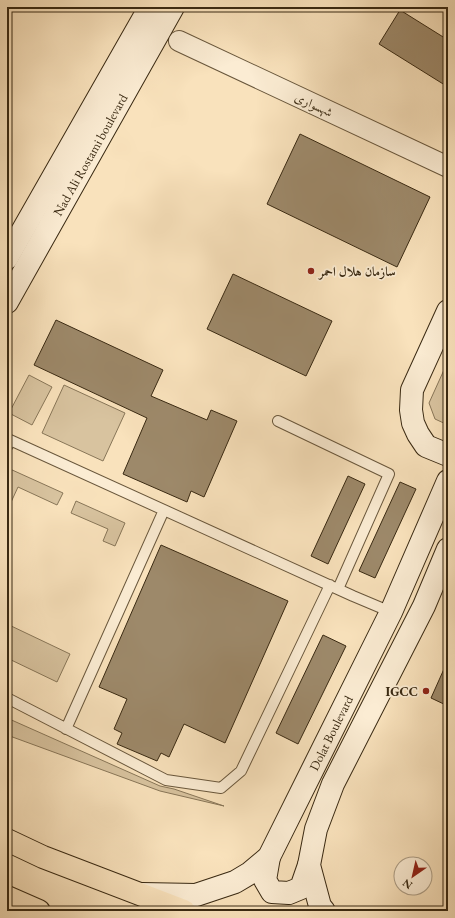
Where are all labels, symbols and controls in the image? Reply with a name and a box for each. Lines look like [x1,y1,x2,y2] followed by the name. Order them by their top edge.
[292,88,336,121] street label: شهسواری
[49,90,132,219] street label: Nad Ali Rostami boulevard
[317,263,396,280] place label: سازمان هلال احمر
[306,266,316,276] marker: سازمان هلال احمر
[385,683,418,700] place label: IGCC
[421,686,431,696] marker: IGCC
[305,692,357,774] street label: Dolat Boulevard
[393,856,433,896] north arrow
[400,876,415,893] text: N

